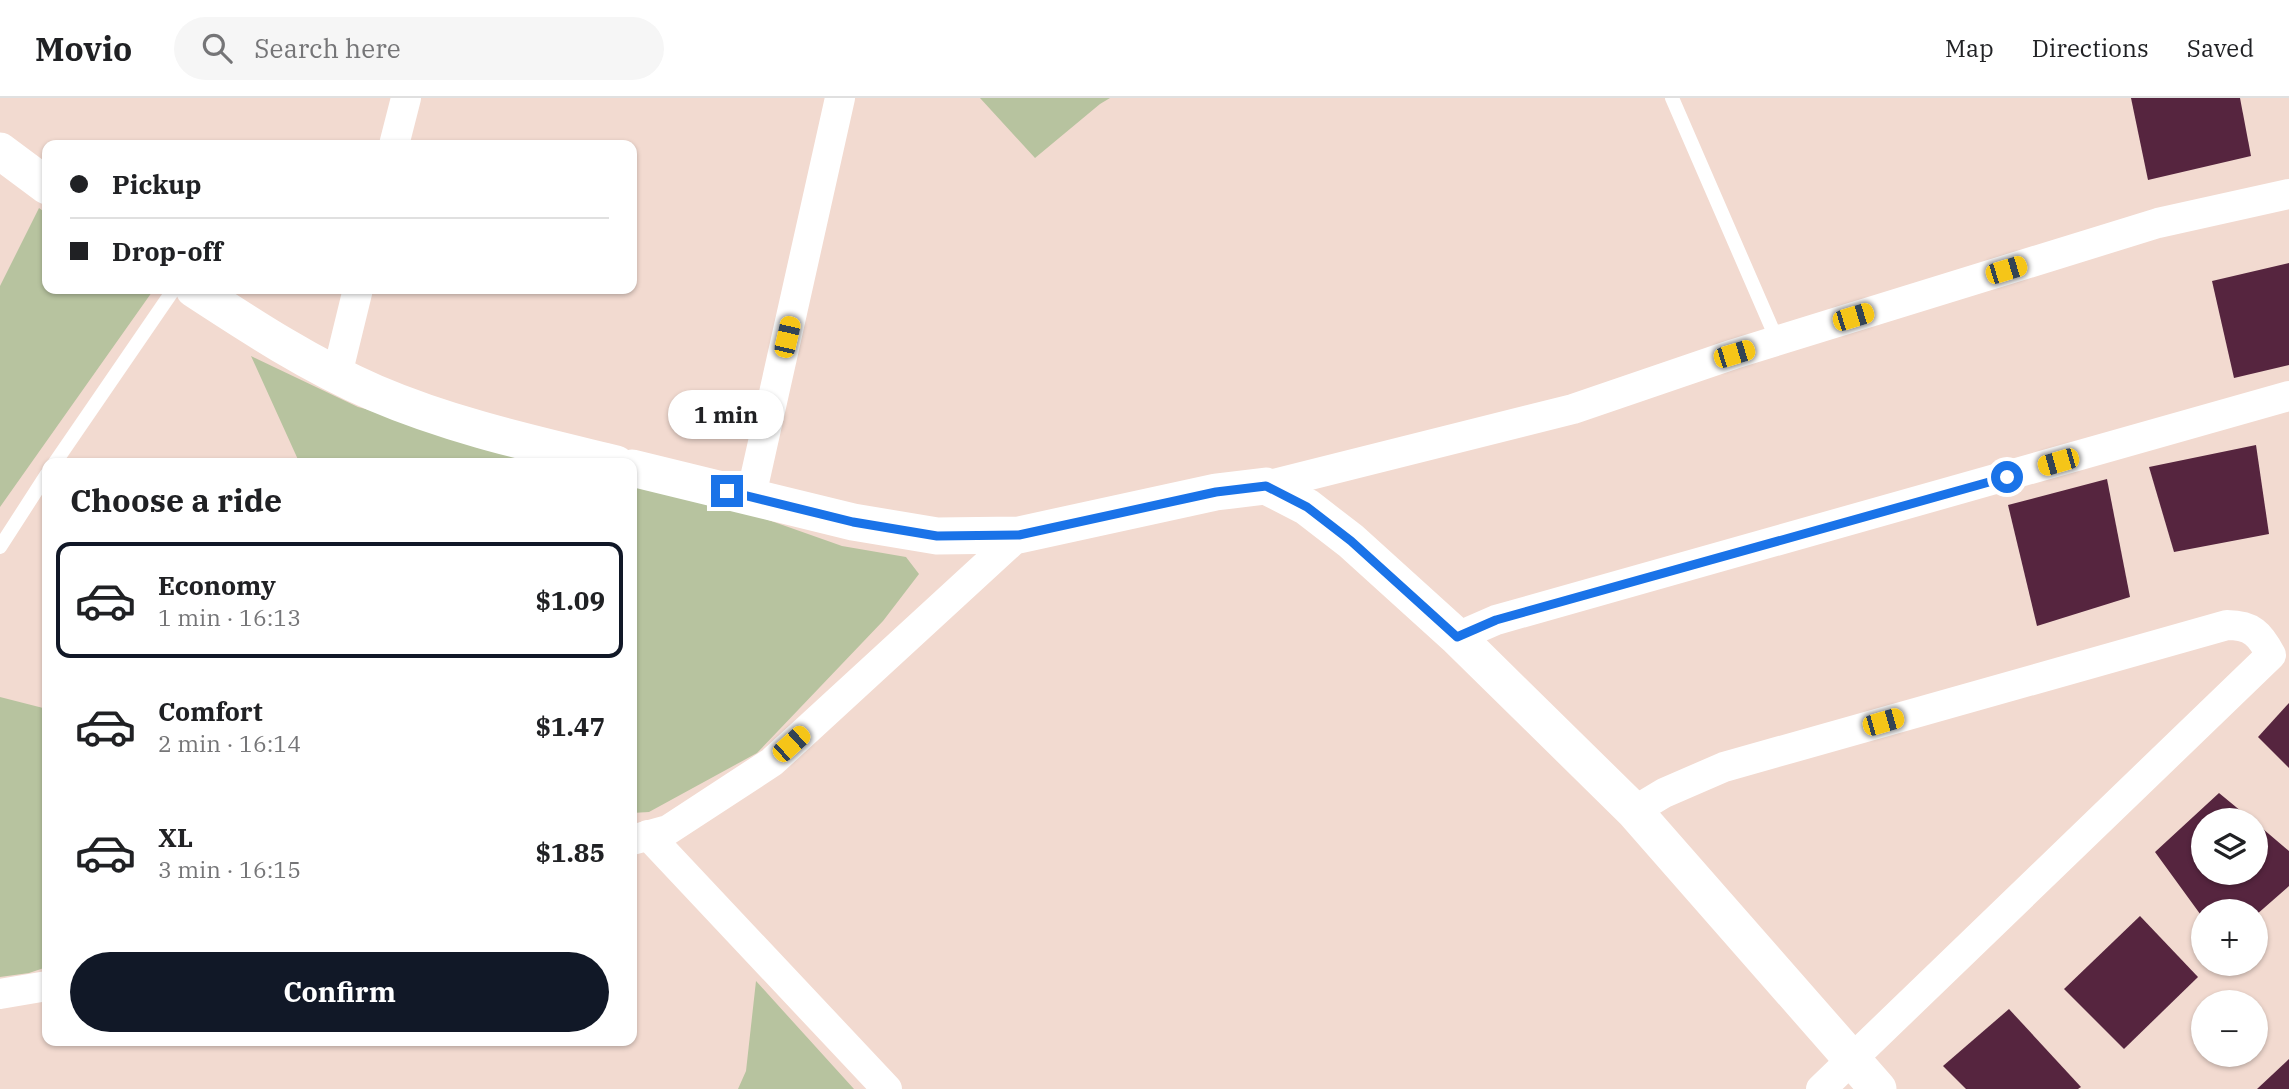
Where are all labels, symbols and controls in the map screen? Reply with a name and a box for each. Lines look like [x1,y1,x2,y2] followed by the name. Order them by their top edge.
[174,17,664,80] search box
[35,27,132,70] text: Movio
[198,29,236,67] icon: search
[254,31,401,65] text: Search here
[1945,32,1994,64] text: Map
[2032,32,2149,64] text: Directions
[2187,32,2254,64] text: Saved
[112,167,202,201] text: Pickup
[112,234,223,268] text: Drop-off
[1983,254,2030,286] car
[1830,301,1877,333] car
[773,314,802,360] car
[1711,338,1758,370] car
[669,390,785,438] callout: 1 min
[694,399,758,429] text: 1 min
[2035,446,2082,478] car
[1991,461,2023,493] route start
[711,475,743,507] route end
[70,479,282,521] text: Choose a ride
[158,568,276,602] text: Economy
[74,569,137,632] icon: car
[535,583,605,617] text: $1.09
[158,602,301,632] text: 1 min · 16:13
[158,694,263,728] text: Comfort
[74,695,137,758] icon: car
[1860,706,1907,738] car
[535,709,605,743] text: $1.47
[769,722,814,766] car
[158,728,301,758] text: 2 min · 16:14
[2191,808,2268,1067] map controls
[2191,808,2268,885] button: layers
[158,820,193,854] text: XL
[74,821,137,884] icon: car
[535,835,605,869] text: $1.85
[158,854,301,884] text: 3 min · 16:15
[2191,899,2268,976] button: +
[70,952,609,1032] button: Confirm
[2191,990,2268,1067] button: −

